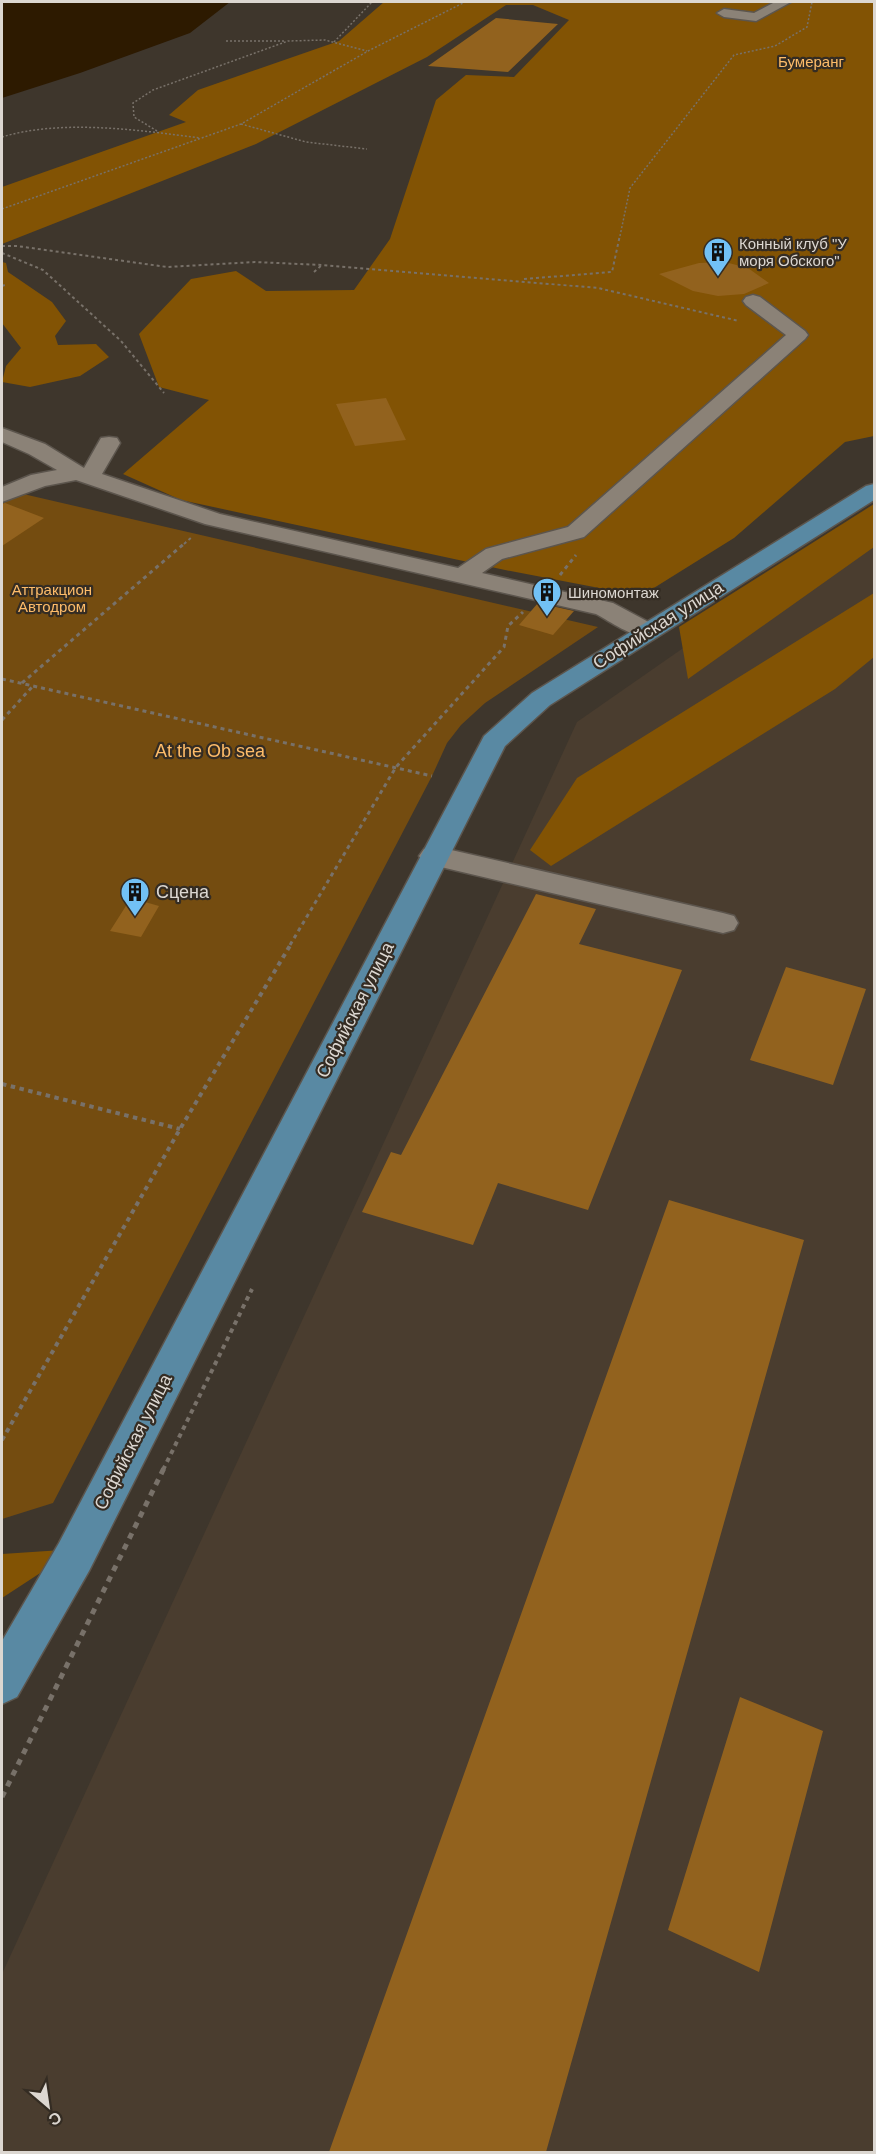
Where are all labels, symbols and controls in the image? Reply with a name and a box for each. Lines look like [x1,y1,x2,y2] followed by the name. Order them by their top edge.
[778,53,844,70] park label: Бумеранг
[739,235,847,269] place label: Конный клуб "У моря Обского"
[702,236,734,278] building icon: Конный клуб "У моря Обского"
[531,576,563,618] building icon: Шиномонтаж
[589,576,727,673] street label: Софийская улица
[12,581,92,615] park label: Аттракцион Автодром
[568,584,659,601] place label: Шиномонтаж
[155,741,266,761] park label: At the Ob sea
[119,876,151,918] building icon: Сцена
[156,882,210,902] place label: Сцена
[312,938,398,1081] street label: Софийская улица
[90,1370,176,1513] street label: Софийская улица
[18,2076,78,2136] north arrow
[45,2108,64,2129] text: С

